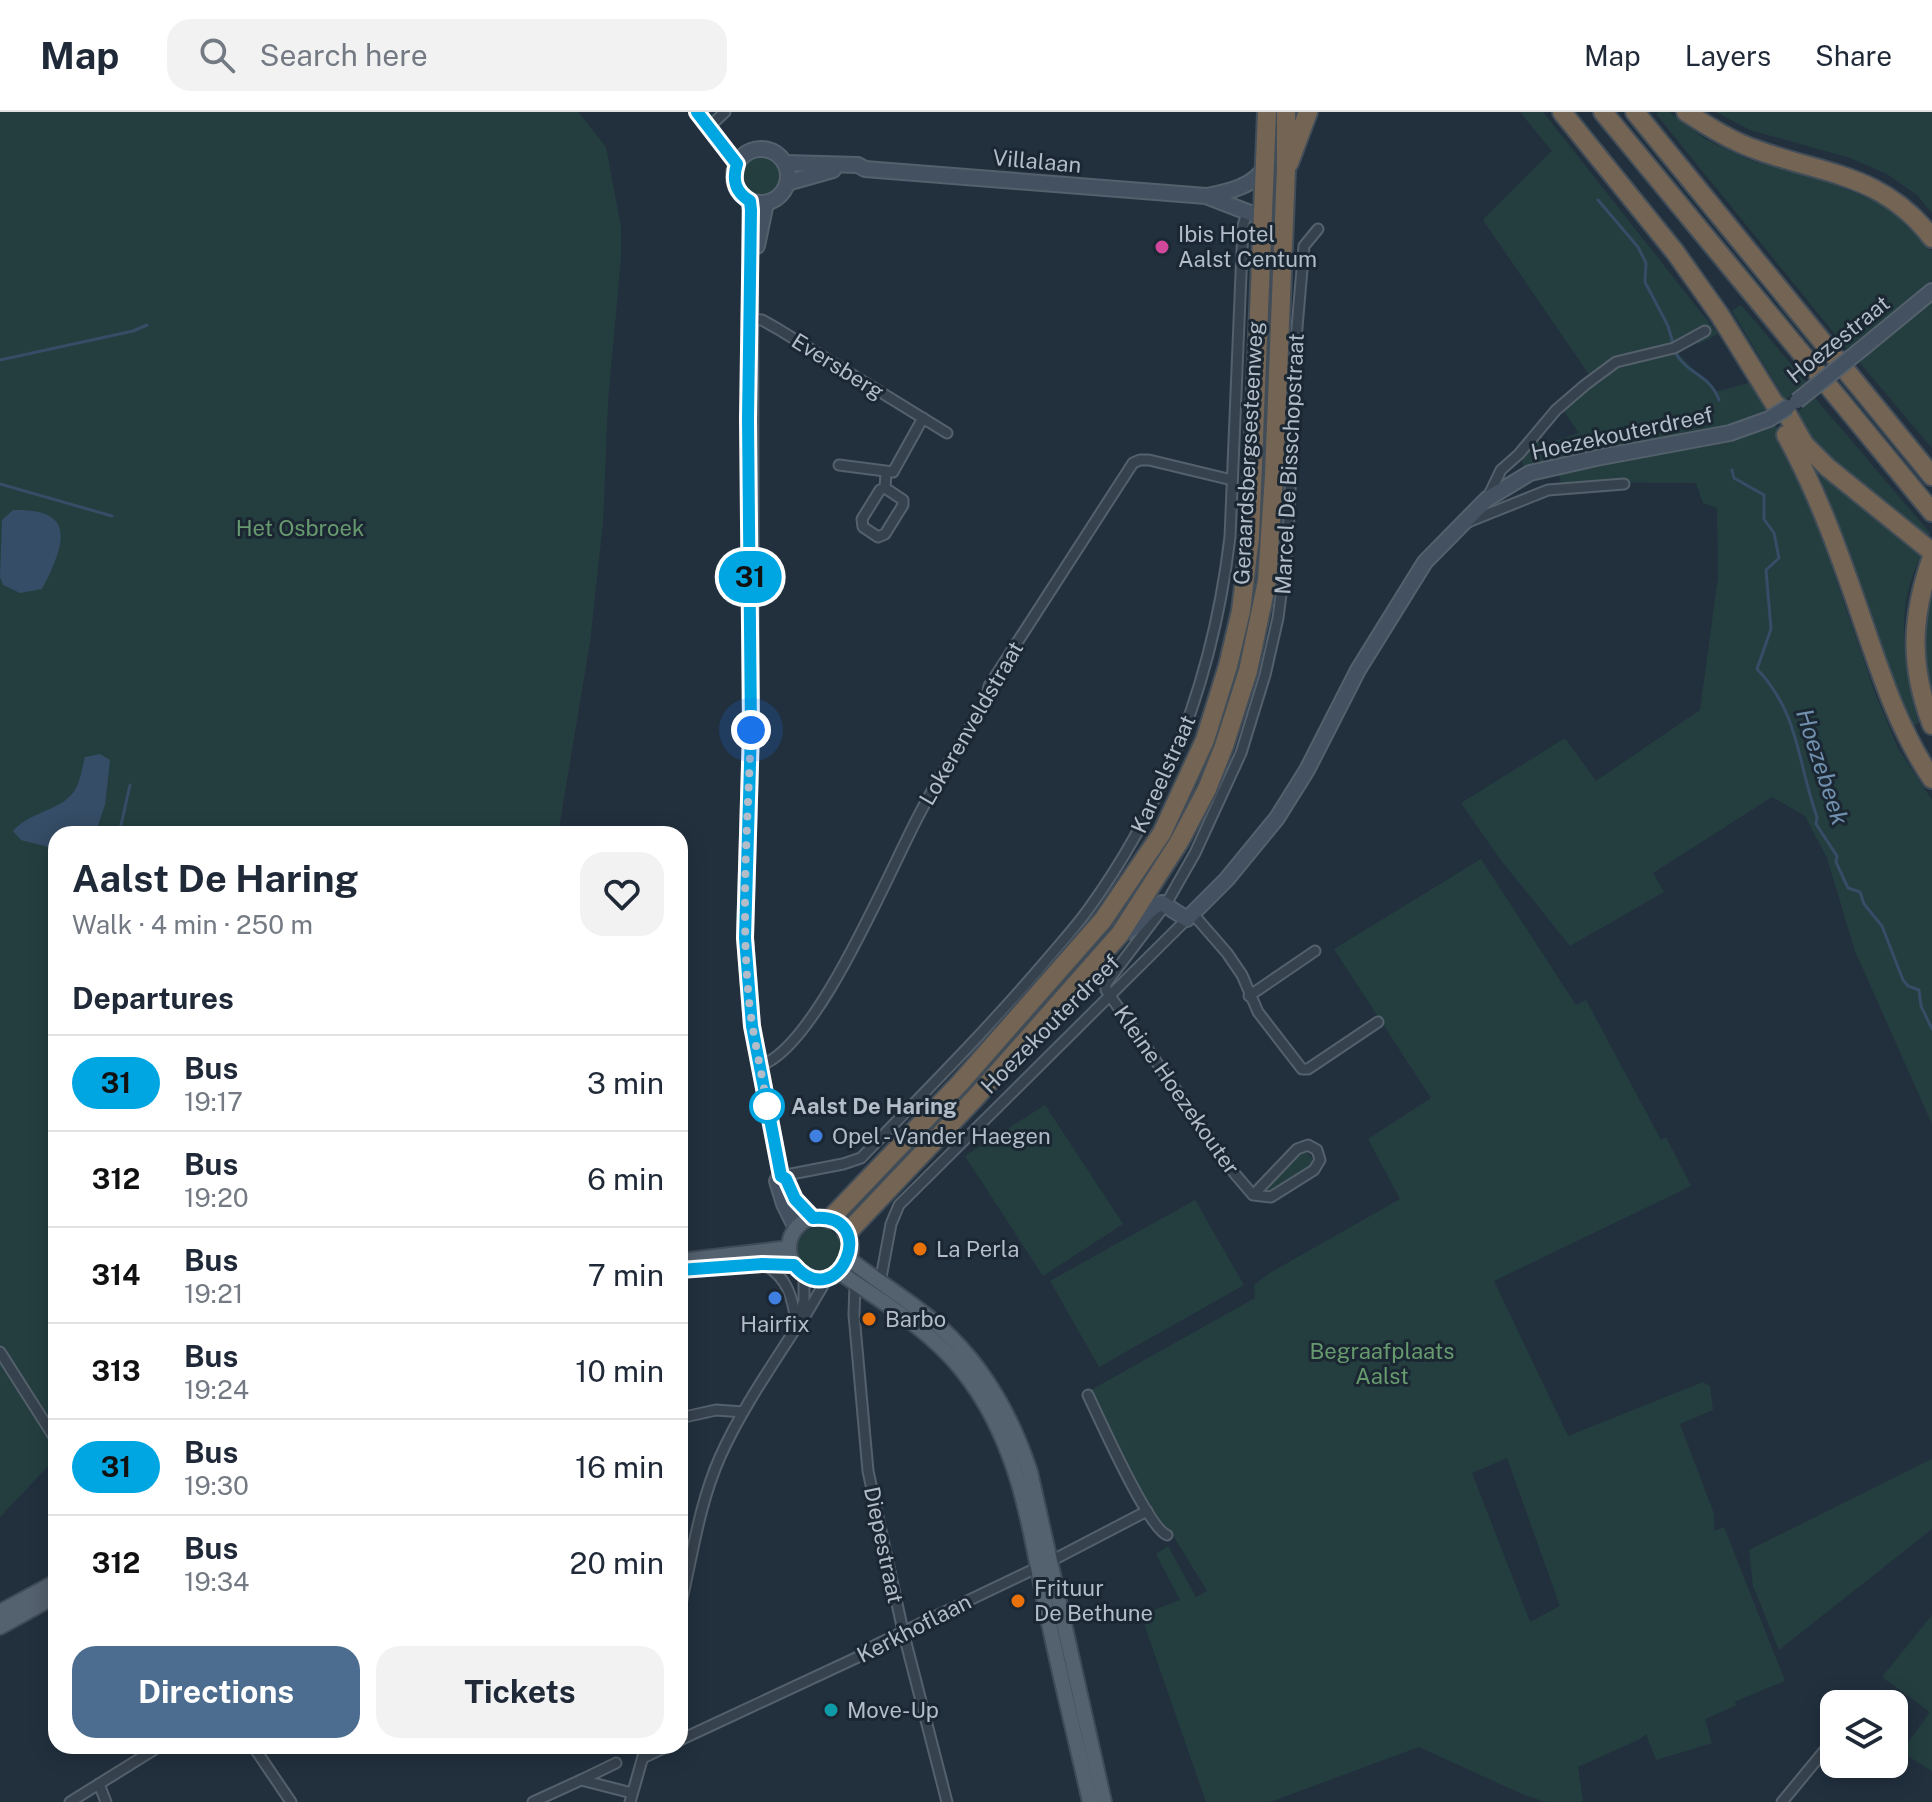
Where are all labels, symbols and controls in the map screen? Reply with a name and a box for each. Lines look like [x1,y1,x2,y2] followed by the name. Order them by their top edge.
[167,19,727,91] search box
[40,33,119,78] text: Map
[195,33,239,77] icon: search
[259,37,428,73] text: Search here
[1584,39,1641,72] text: Map
[1685,39,1771,72] text: Layers
[1815,39,1892,72] text: Share
[992,144,1082,178] street label: Villalaan
[1178,221,1317,272] place label: Ibis Hotel Aalst Centum
[1153,238,1171,256] marker: Ibis Hotel Aalst Centum
[1782,290,1894,388] street label: Hoezestraat
[1228,321,1268,585] street label: Geraardsbergsesteenweg
[787,327,889,405] street label: Eversberg
[1269,333,1309,595] street label: Marcel De Bisschopstraat
[1529,401,1716,465] street label: Hoezekouterdreef
[236,515,364,541] park label: Het Osbroek
[714,551,786,603] line badge: 31
[735,560,765,593] text: 31
[914,636,1028,810] street label: Lokerenveldstraat
[1791,705,1855,828] water label: Hoezebeek
[731,710,771,750] your location
[1125,711,1201,837] street label: Kareelstraat
[580,852,664,936] button: heart
[72,856,358,901] text: Aalst De Haring
[72,909,313,940] text: Walk · 4 min · 250 m
[975,949,1125,1099] street label: Hoezekouterdreef
[72,980,234,1016] text: Departures
[1109,1001,1245,1179] street label: Kleine Hoezekouter
[184,1050,238,1086] text: Bus
[587,1065,664,1101] text: 3 min
[101,1066,131,1099] text: 31
[184,1086,243,1117] text: 19:17
[750,1089,784,1123] marker: Aalst De Haring
[791,1093,957,1119] place label: Aalst De Haring
[832,1123,1051,1149] place label: Opel - Vander Haegen
[807,1127,825,1145] marker: Opel - Vander Haegen
[184,1146,238,1182] text: Bus
[587,1161,664,1197] text: 6 min
[92,1162,140,1195] text: 312
[184,1182,249,1213] text: 19:20
[936,1236,1019,1262] place label: La Perla
[911,1240,929,1258] marker: La Perla
[184,1242,238,1278] text: Bus
[588,1257,664,1293] text: 7 min
[92,1258,140,1291] text: 314
[184,1278,243,1309] text: 19:21
[766,1289,784,1307] marker: Hairfix
[885,1306,946,1332] place label: Barbo
[860,1310,878,1328] marker: Barbo
[740,1311,810,1337] place label: Hairfix
[184,1338,238,1374] text: Bus
[1310,1338,1454,1389] park label: Begraafplaats Aalst
[575,1353,664,1389] text: 10 min
[91,1354,141,1387] text: 313
[184,1374,249,1405] text: 19:24
[184,1434,238,1470] text: Bus
[575,1449,664,1485] text: 16 min
[101,1450,131,1483] text: 31
[184,1470,249,1501] text: 19:30
[859,1484,909,1606] street label: Diepestraat
[184,1530,238,1566] text: Bus
[570,1545,664,1581] text: 20 min
[92,1546,140,1579] text: 312
[184,1566,249,1597] text: 19:34
[1034,1575,1153,1626] place label: Frituur De Bethune
[853,1588,975,1668] street label: Kerkhoflaan
[1009,1592,1027,1610] marker: Frituur De Bethune
[72,1646,360,1738] button: Directions
[376,1646,664,1738] button: Tickets
[1820,1690,1908,1778] map controls
[1820,1690,1908,1778] button: layers
[847,1697,939,1723] place label: Move-Up
[822,1701,840,1719] marker: Move-Up

